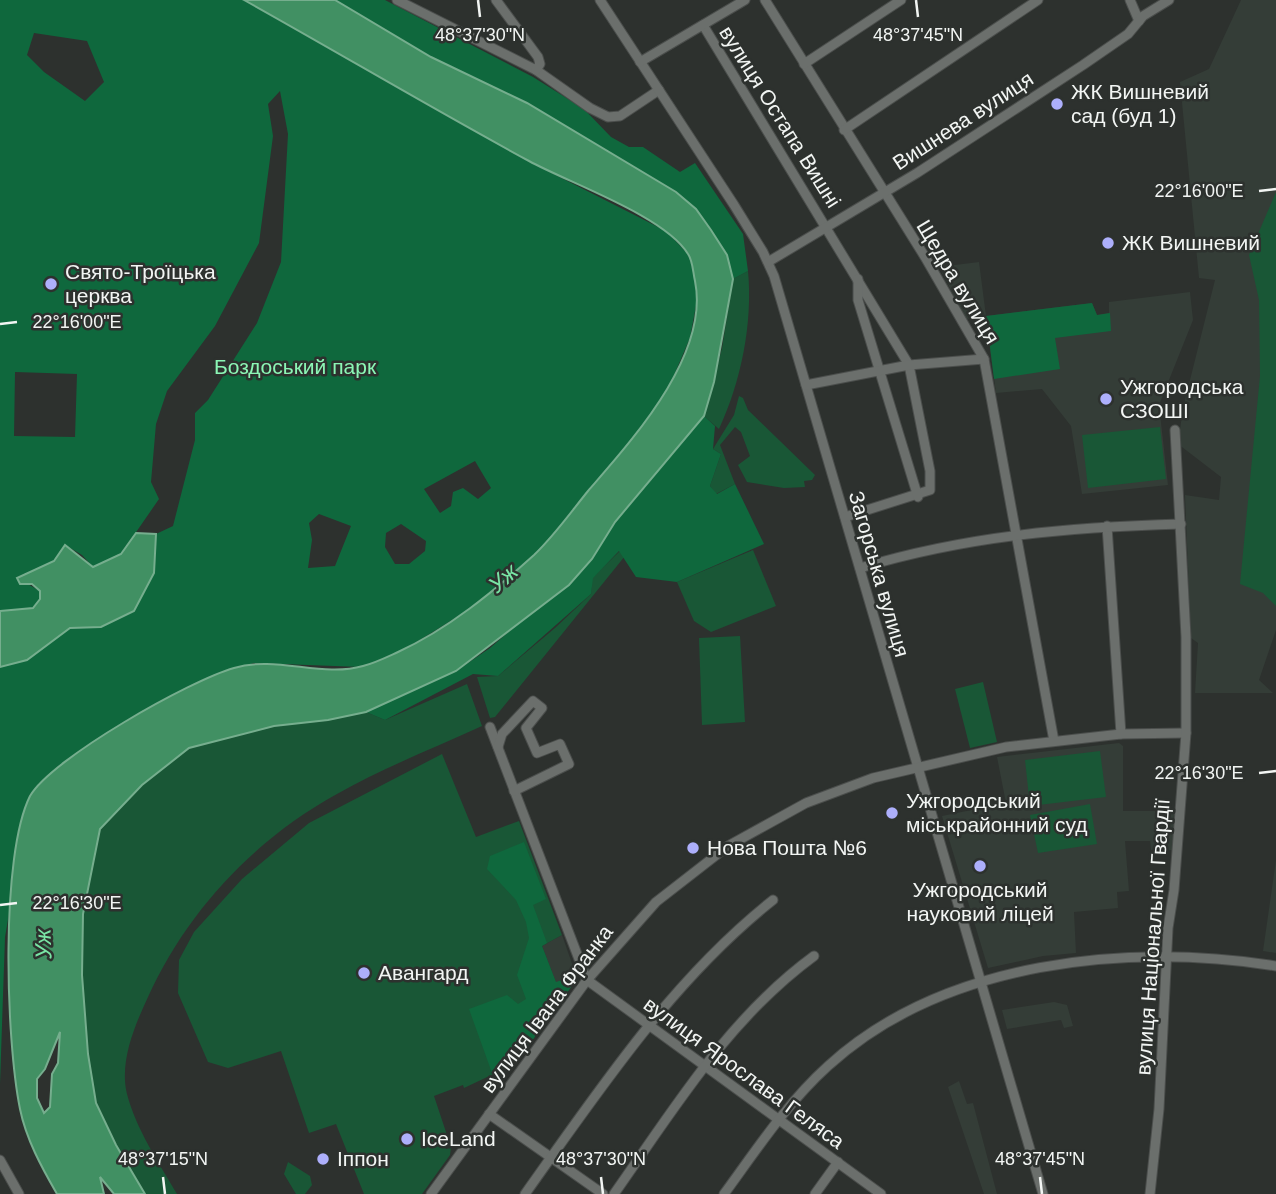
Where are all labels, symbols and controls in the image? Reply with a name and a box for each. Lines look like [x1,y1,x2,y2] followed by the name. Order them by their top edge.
[715,22,846,212] street label: вулиця Остапа Вишні
[435,25,525,45] text: 48°37'30"N
[873,25,963,45] text: 48°37'45"N
[888,67,1037,174] street label: Вишнева вулиця
[1071,80,1209,127] place label: ЖК Вишневий сад (буд 1)
[1049,96,1065,112] marker: ЖК Вишневий сад (буд 1)
[1154,181,1244,201] text: 22°16'00"E
[912,216,1004,348] street label: Щедра вулиця
[1122,231,1260,254] place label: ЖК Вишневий
[1100,235,1116,251] marker: ЖК Вишневий
[65,260,216,307] place label: Свято-Троїцька церква
[43,276,59,292] marker: Свято-Троїцька церква
[32,312,122,332] text: 22°16'00"E
[214,355,377,378] park label: Боздоський парк
[1120,375,1244,422] place label: Ужгородська СЗОШІ
[1098,391,1114,407] marker: Ужгородська СЗОШІ
[845,488,914,660] street label: Загорська вулиця
[482,557,524,598] water label: Уж
[1154,763,1244,783] text: 22°16'30"E
[906,789,1088,836] place label: Ужгородський міськрайонний суд
[1131,798,1174,1076] street label: вулиця Національної Гвардії
[884,805,900,821] marker: Ужгородський міськрайонний суд
[707,836,867,859] place label: Нова Пошта №6
[685,840,701,856] marker: Нова Пошта №6
[972,858,988,874] marker: Ужгородський науковий ліцей
[906,878,1054,925] place label: Ужгородський науковий ліцей
[32,893,122,913] text: 22°16'30"E
[476,920,617,1097] street label: вулиця Івана Франка
[29,927,57,961] water label: Уж
[378,961,469,984] place label: Авангард
[356,965,372,981] marker: Авангард
[640,992,849,1153] street label: вулиця Ярослава Геляса
[421,1127,496,1150] place label: IceLand
[399,1131,415,1147] marker: IceLand
[337,1147,389,1170] place label: Іппон
[118,1149,208,1169] text: 48°37'15"N
[556,1149,646,1169] text: 48°37'30"N
[995,1149,1085,1169] text: 48°37'45"N
[315,1151,331,1167] marker: Іппон

